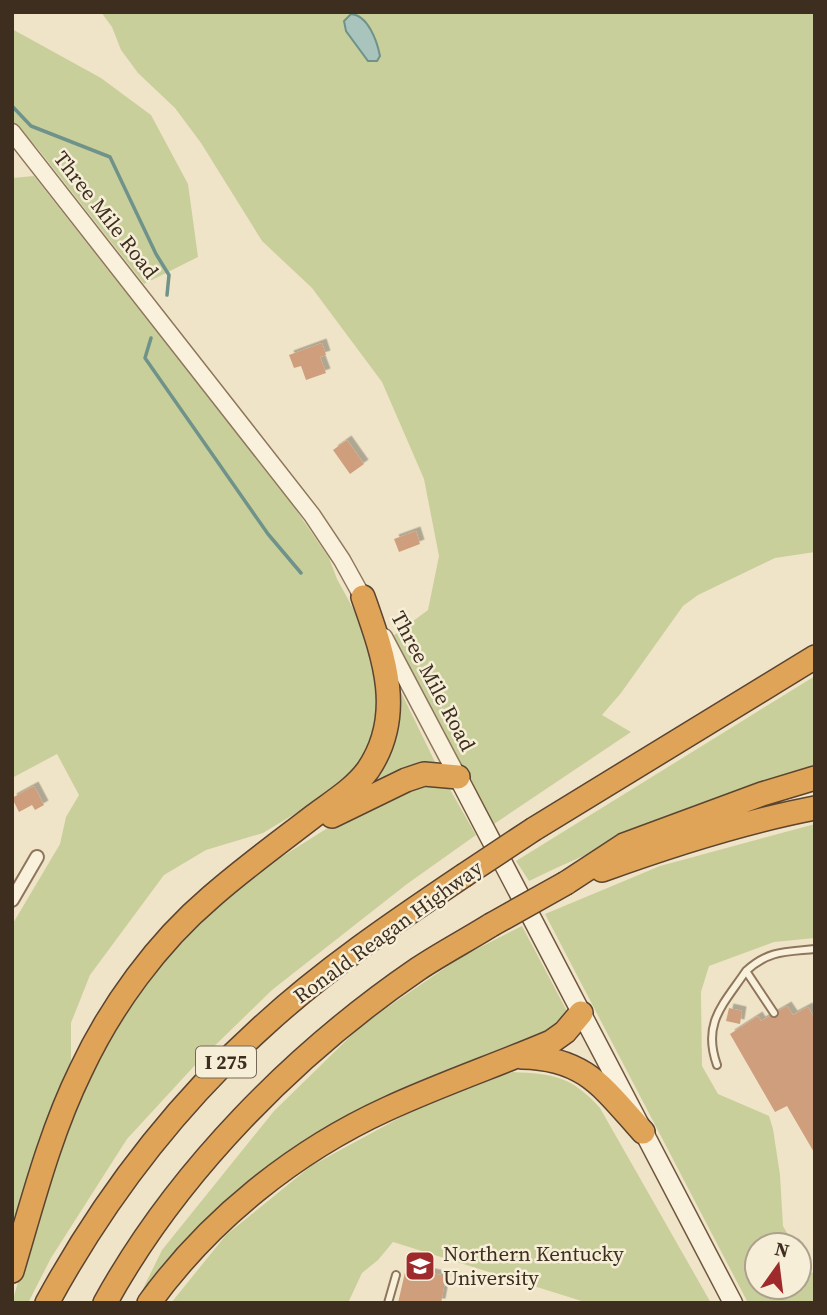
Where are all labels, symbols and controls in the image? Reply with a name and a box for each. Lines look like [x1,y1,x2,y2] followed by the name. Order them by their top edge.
[47,145,166,285] street label: Three Mile Road
[384,606,483,756] street label: Three Mile Road
[287,853,488,1010] street label: Ronald Reagan Highway
[196,1046,256,1078] road number: I 275
[743,1231,813,1301] north arrow
[772,1235,792,1264] text: N
[443,1239,624,1292] place label: Northern Kentucky University
[403,1249,437,1283] school or university icon: Northern Kentucky University

